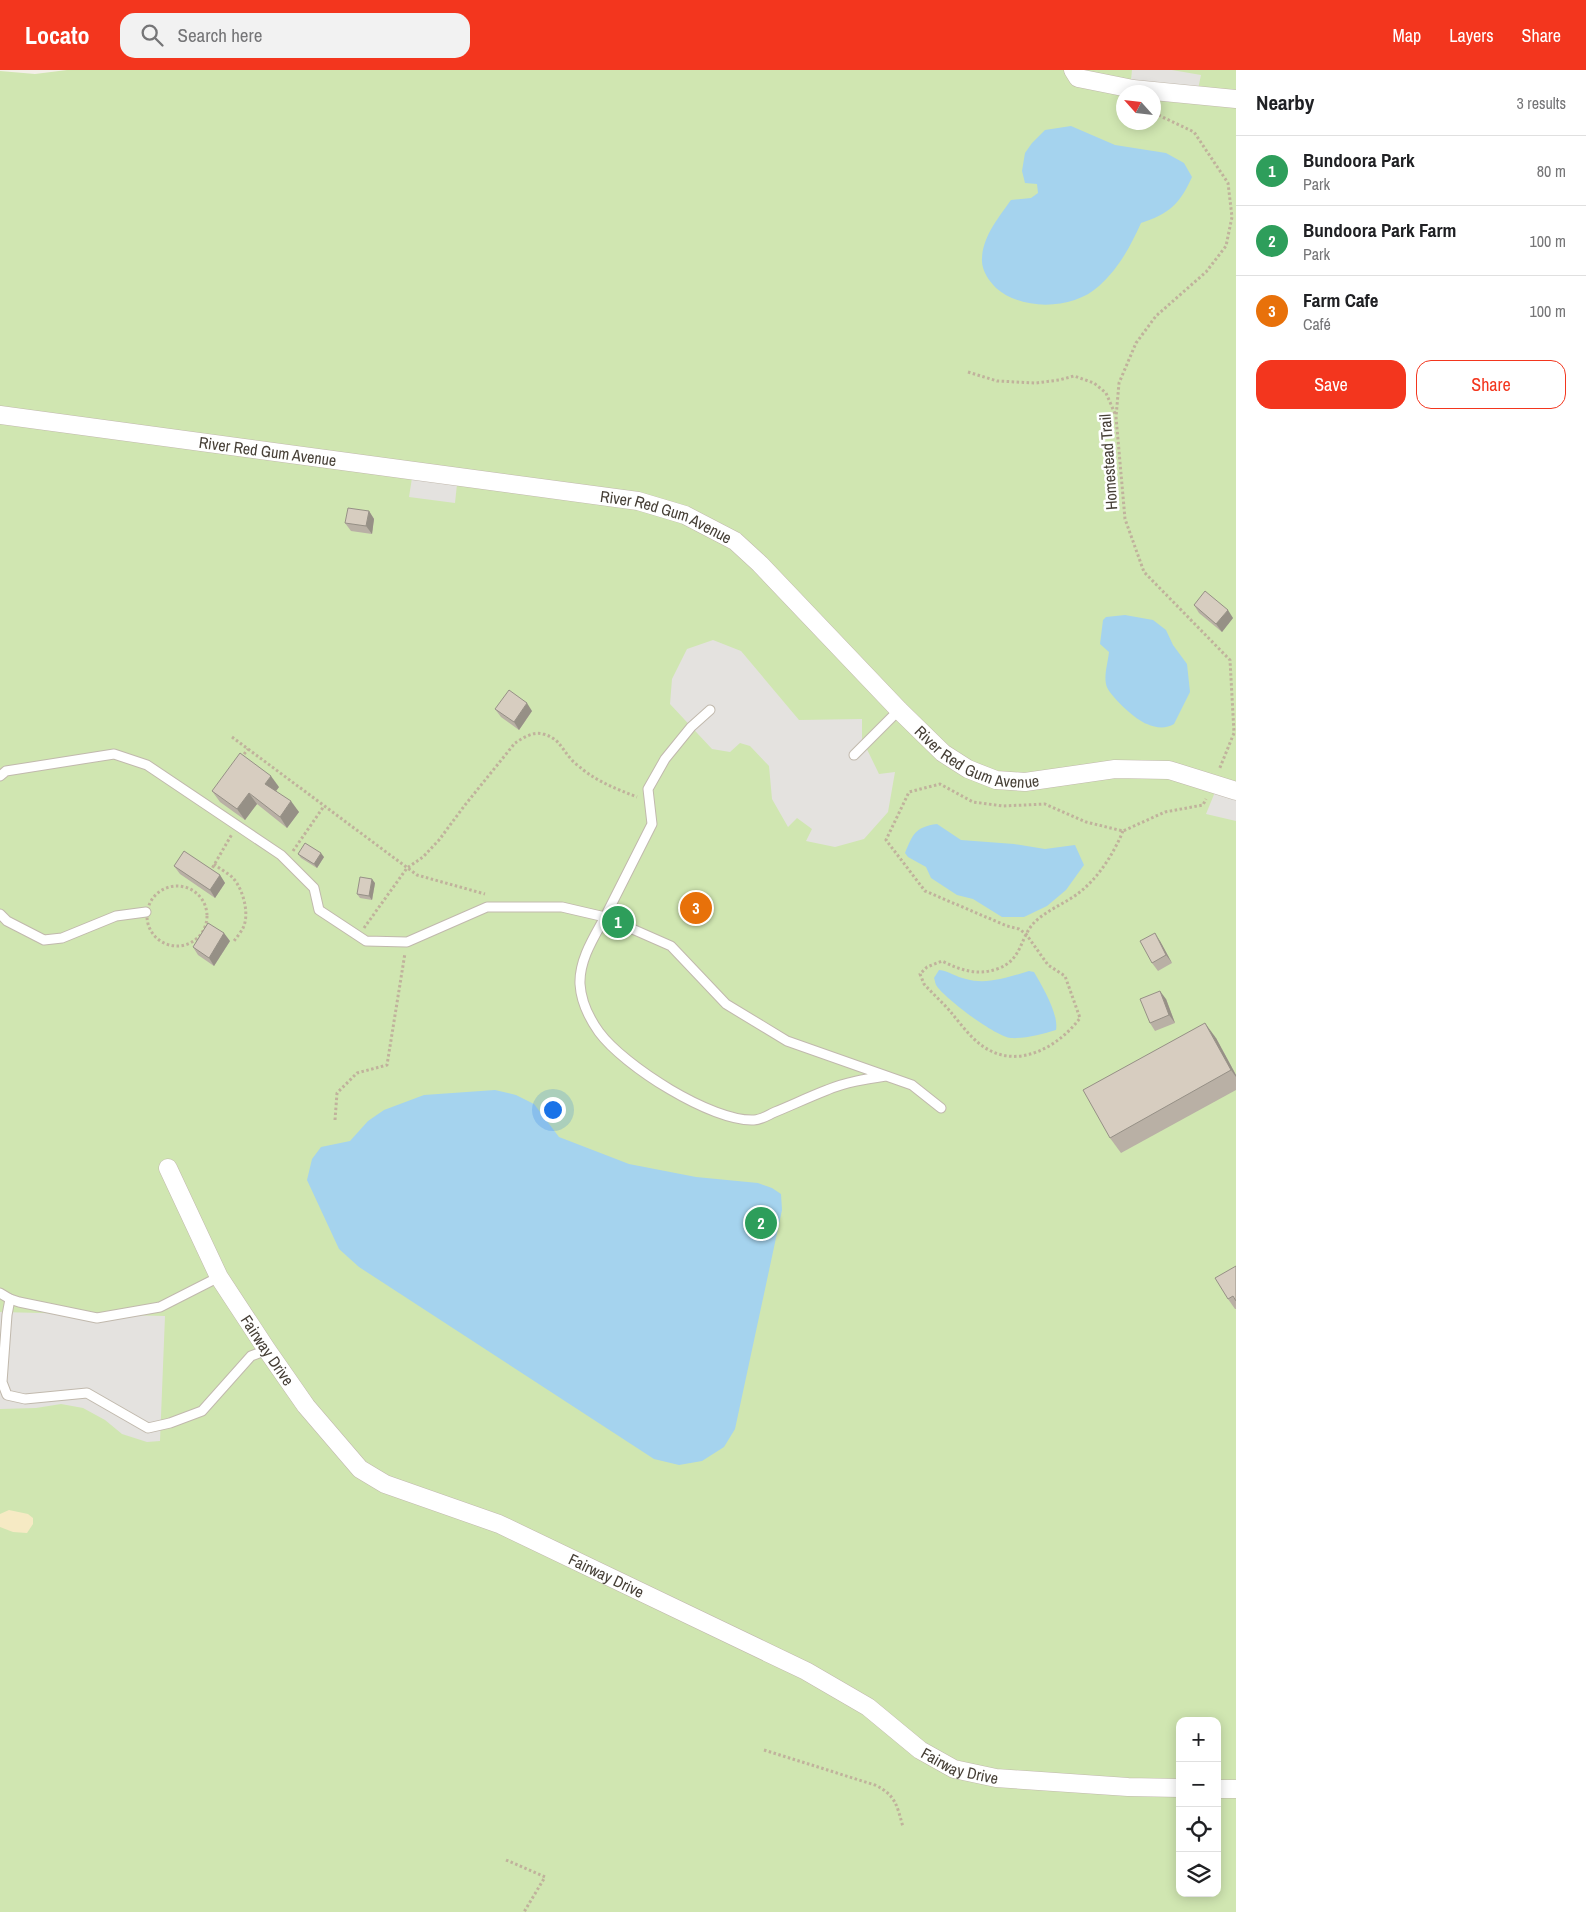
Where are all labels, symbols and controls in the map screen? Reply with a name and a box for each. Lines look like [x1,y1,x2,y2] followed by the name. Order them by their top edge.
[120,13,470,58] search box
[25,19,90,51] text: Locato
[138,21,166,49] icon: search
[178,22,262,48] text: Search here
[1393,23,1421,48] text: Map
[1449,23,1494,48] text: Layers
[1522,23,1561,48] text: Share
[1116,85,1161,130] north arrow
[1256,88,1314,117] text: Nearby
[1516,92,1566,114] text: 3 results
[1303,147,1415,173] text: Bundoora Park
[1268,160,1276,182] text: 1
[1537,160,1566,182] text: 80 m
[1303,173,1330,195] text: Park
[1303,217,1456,243] text: Bundoora Park Farm
[1268,230,1276,252] text: 2
[1530,230,1566,252] text: 100 m
[1303,243,1330,265] text: Park
[1303,287,1378,313] text: Farm Cafe
[1268,300,1276,322] text: 3
[1530,300,1566,322] text: 100 m
[1303,313,1331,335] text: Café
[1256,360,1406,409] button: Save
[1416,360,1566,409] button: Share
[1094,413,1122,511] street label: Homestead Trail
[198,431,338,471] street label: River Red Gum Avenue
[599,485,736,548] street label: River Red Gum Avenue
[910,720,1041,793] street label: River Red Gum Avenue
[680,889,712,927] pin: 3
[602,903,634,941] pin: 1
[540,1097,566,1123] your location
[745,1204,777,1242] pin: 2
[236,1310,299,1390] street label: Fairway Drive
[565,1548,648,1603] street label: Fairway Drive
[1176,1717,1221,1897] map controls
[1176,1717,1221,1762] button: +
[917,1742,1000,1789] street label: Fairway Drive
[1176,1762,1221,1807] button: −
[1176,1807,1221,1852] button: locate
[1176,1852,1221,1897] button: layers

